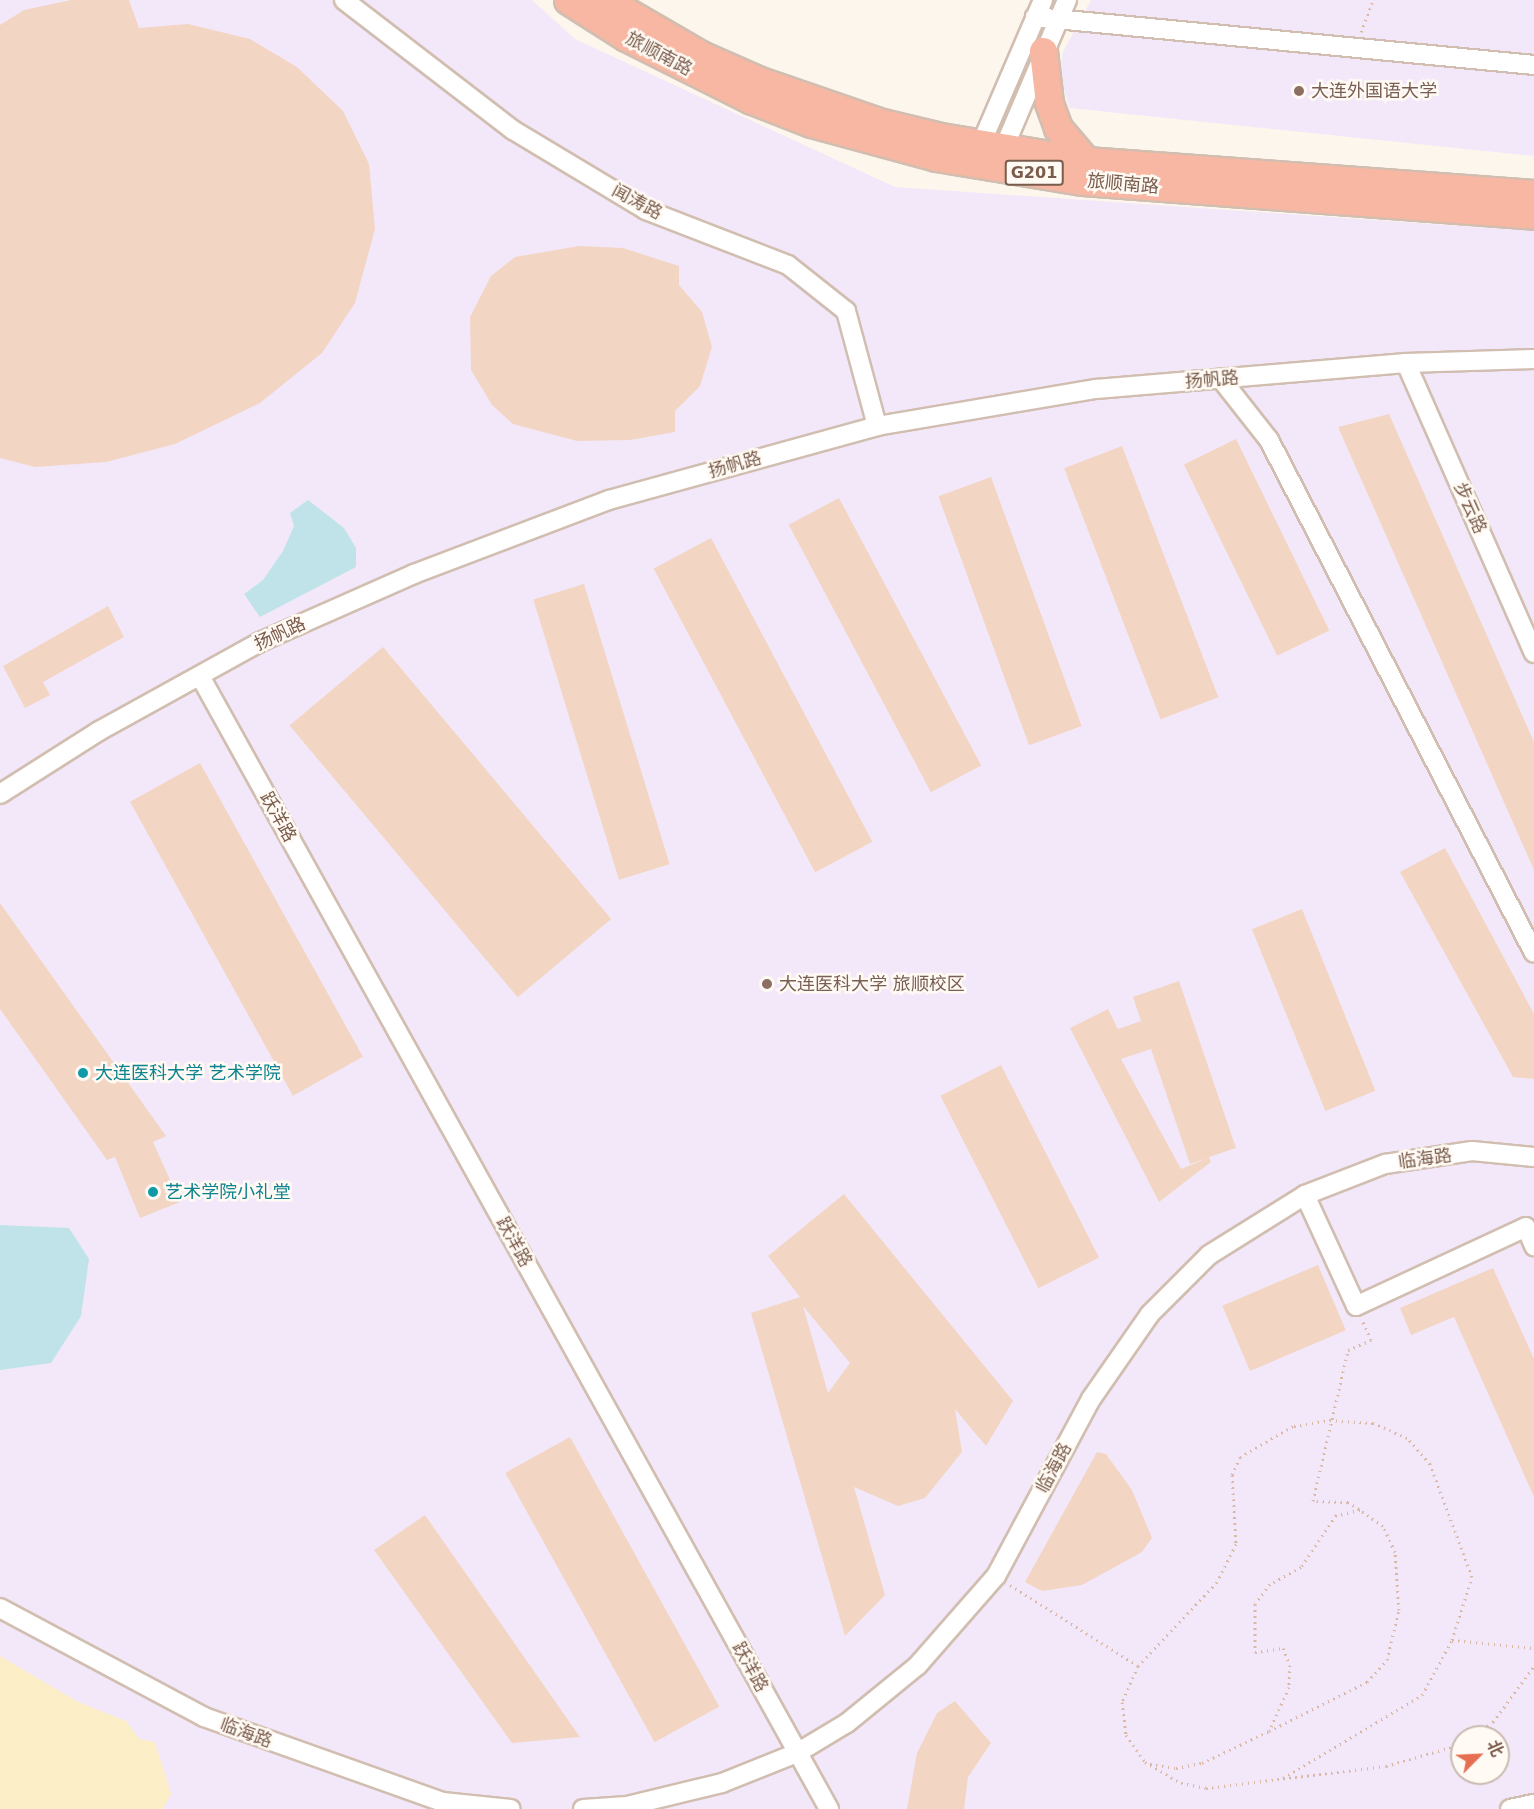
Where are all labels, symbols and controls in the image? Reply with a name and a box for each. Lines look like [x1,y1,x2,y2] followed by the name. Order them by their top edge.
[622,28,696,80] street label: 旅顺南路
[1311,80,1437,102] place label: 大连外国语大学
[1292,84,1306,98] marker: 大连外国语大学
[1004,160,1064,186] road number: G201
[1086,170,1160,198] street label: 旅顺南路
[608,180,666,224] street label: 闻涛路
[1184,367,1240,393] street label: 扬帆路
[706,447,764,483] street label: 扬帆路
[1449,479,1491,537] street label: 步云路
[251,613,309,655] street label: 扬帆路
[255,788,301,846] street label: 跃洋路
[779,973,965,995] place label: 大连医科大学 旅顺校区
[760,977,774,991] marker: 大连医科大学 旅顺校区
[95,1062,281,1084] place label: 大连医科大学 艺术学院
[76,1066,90,1080] marker: 大连医科大学 艺术学院
[1397,1145,1453,1173] street label: 临海路
[165,1181,291,1203] place label: 艺术学院小礼堂
[146,1185,160,1199] marker: 艺术学院小礼堂
[491,1213,537,1271] street label: 跃洋路
[1032,1439,1076,1497] street label: 临海路
[727,1638,773,1696] street label: 跃洋路
[217,1714,275,1752] street label: 临海路
[1450,1725,1510,1785] north arrow
[1483,1737,1507,1759] text: 北

